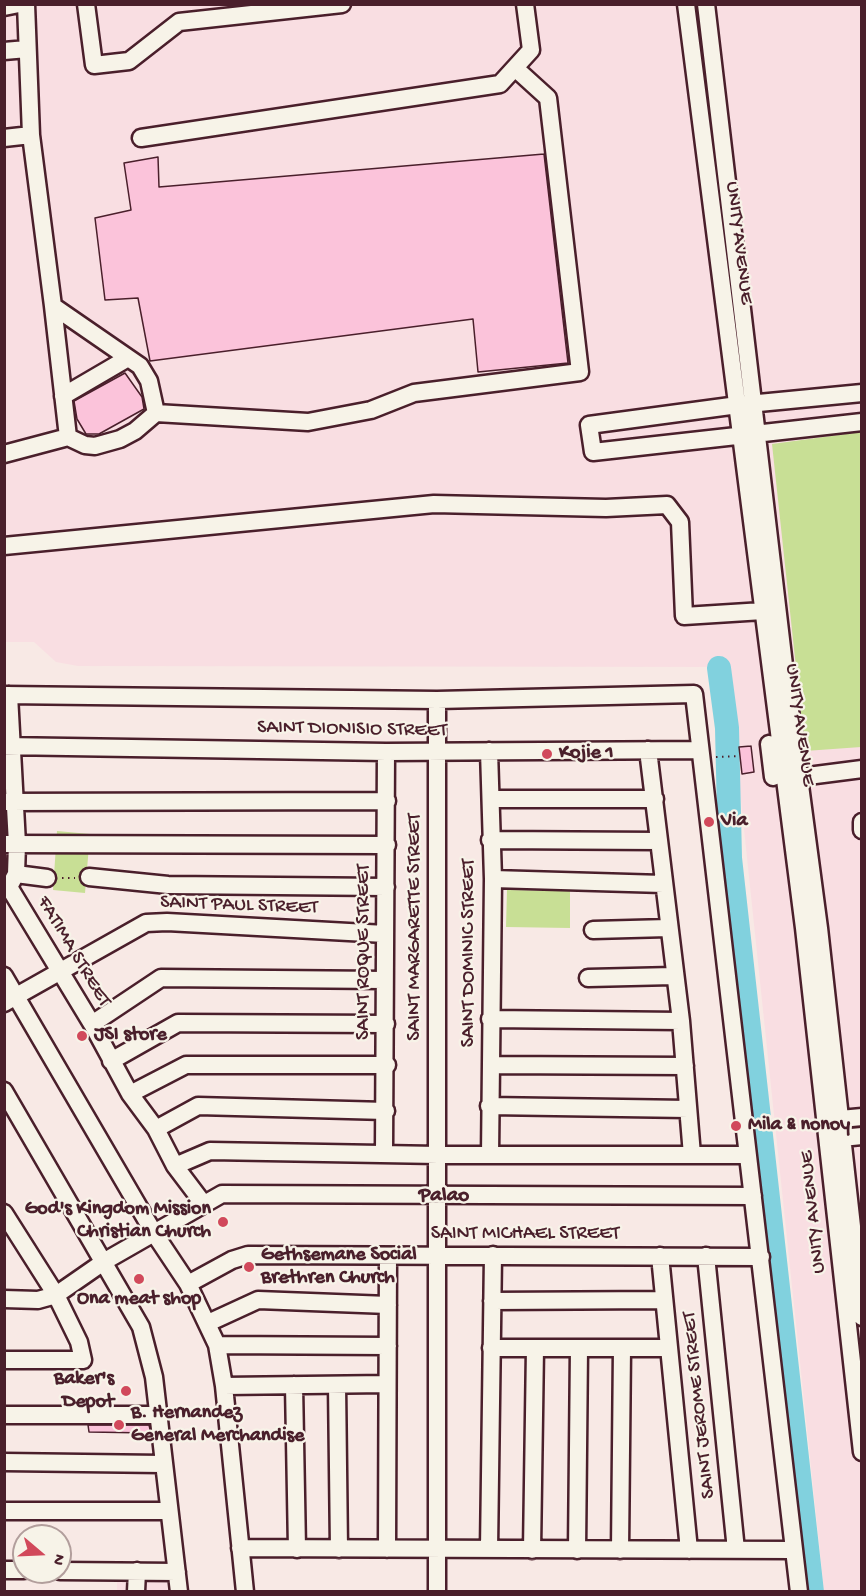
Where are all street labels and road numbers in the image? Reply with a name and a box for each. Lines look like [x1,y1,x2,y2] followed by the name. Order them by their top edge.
[719,180,757,306] street label: UNITY AVENUE
[779,662,819,788] street label: UNITY AVENUE
[257,716,447,744] street label: SAINT DIONISIO STREET
[404,813,428,1041] street label: SAINT MARGARETTE STREET
[458,859,482,1047] street label: SAINT DOMINIC STREET
[353,864,377,1040] street label: SAINT ROQUE STREET
[160,891,318,921] street label: SAINT PAUL STREET
[31,892,115,1012] street label: FATIMA STREET
[796,1149,832,1275] street label: UNITY AVENUE
[431,1223,619,1247] street label: SAINT MICHAEL STREET
[678,1310,722,1500] street label: SAINT JEROME STREET

